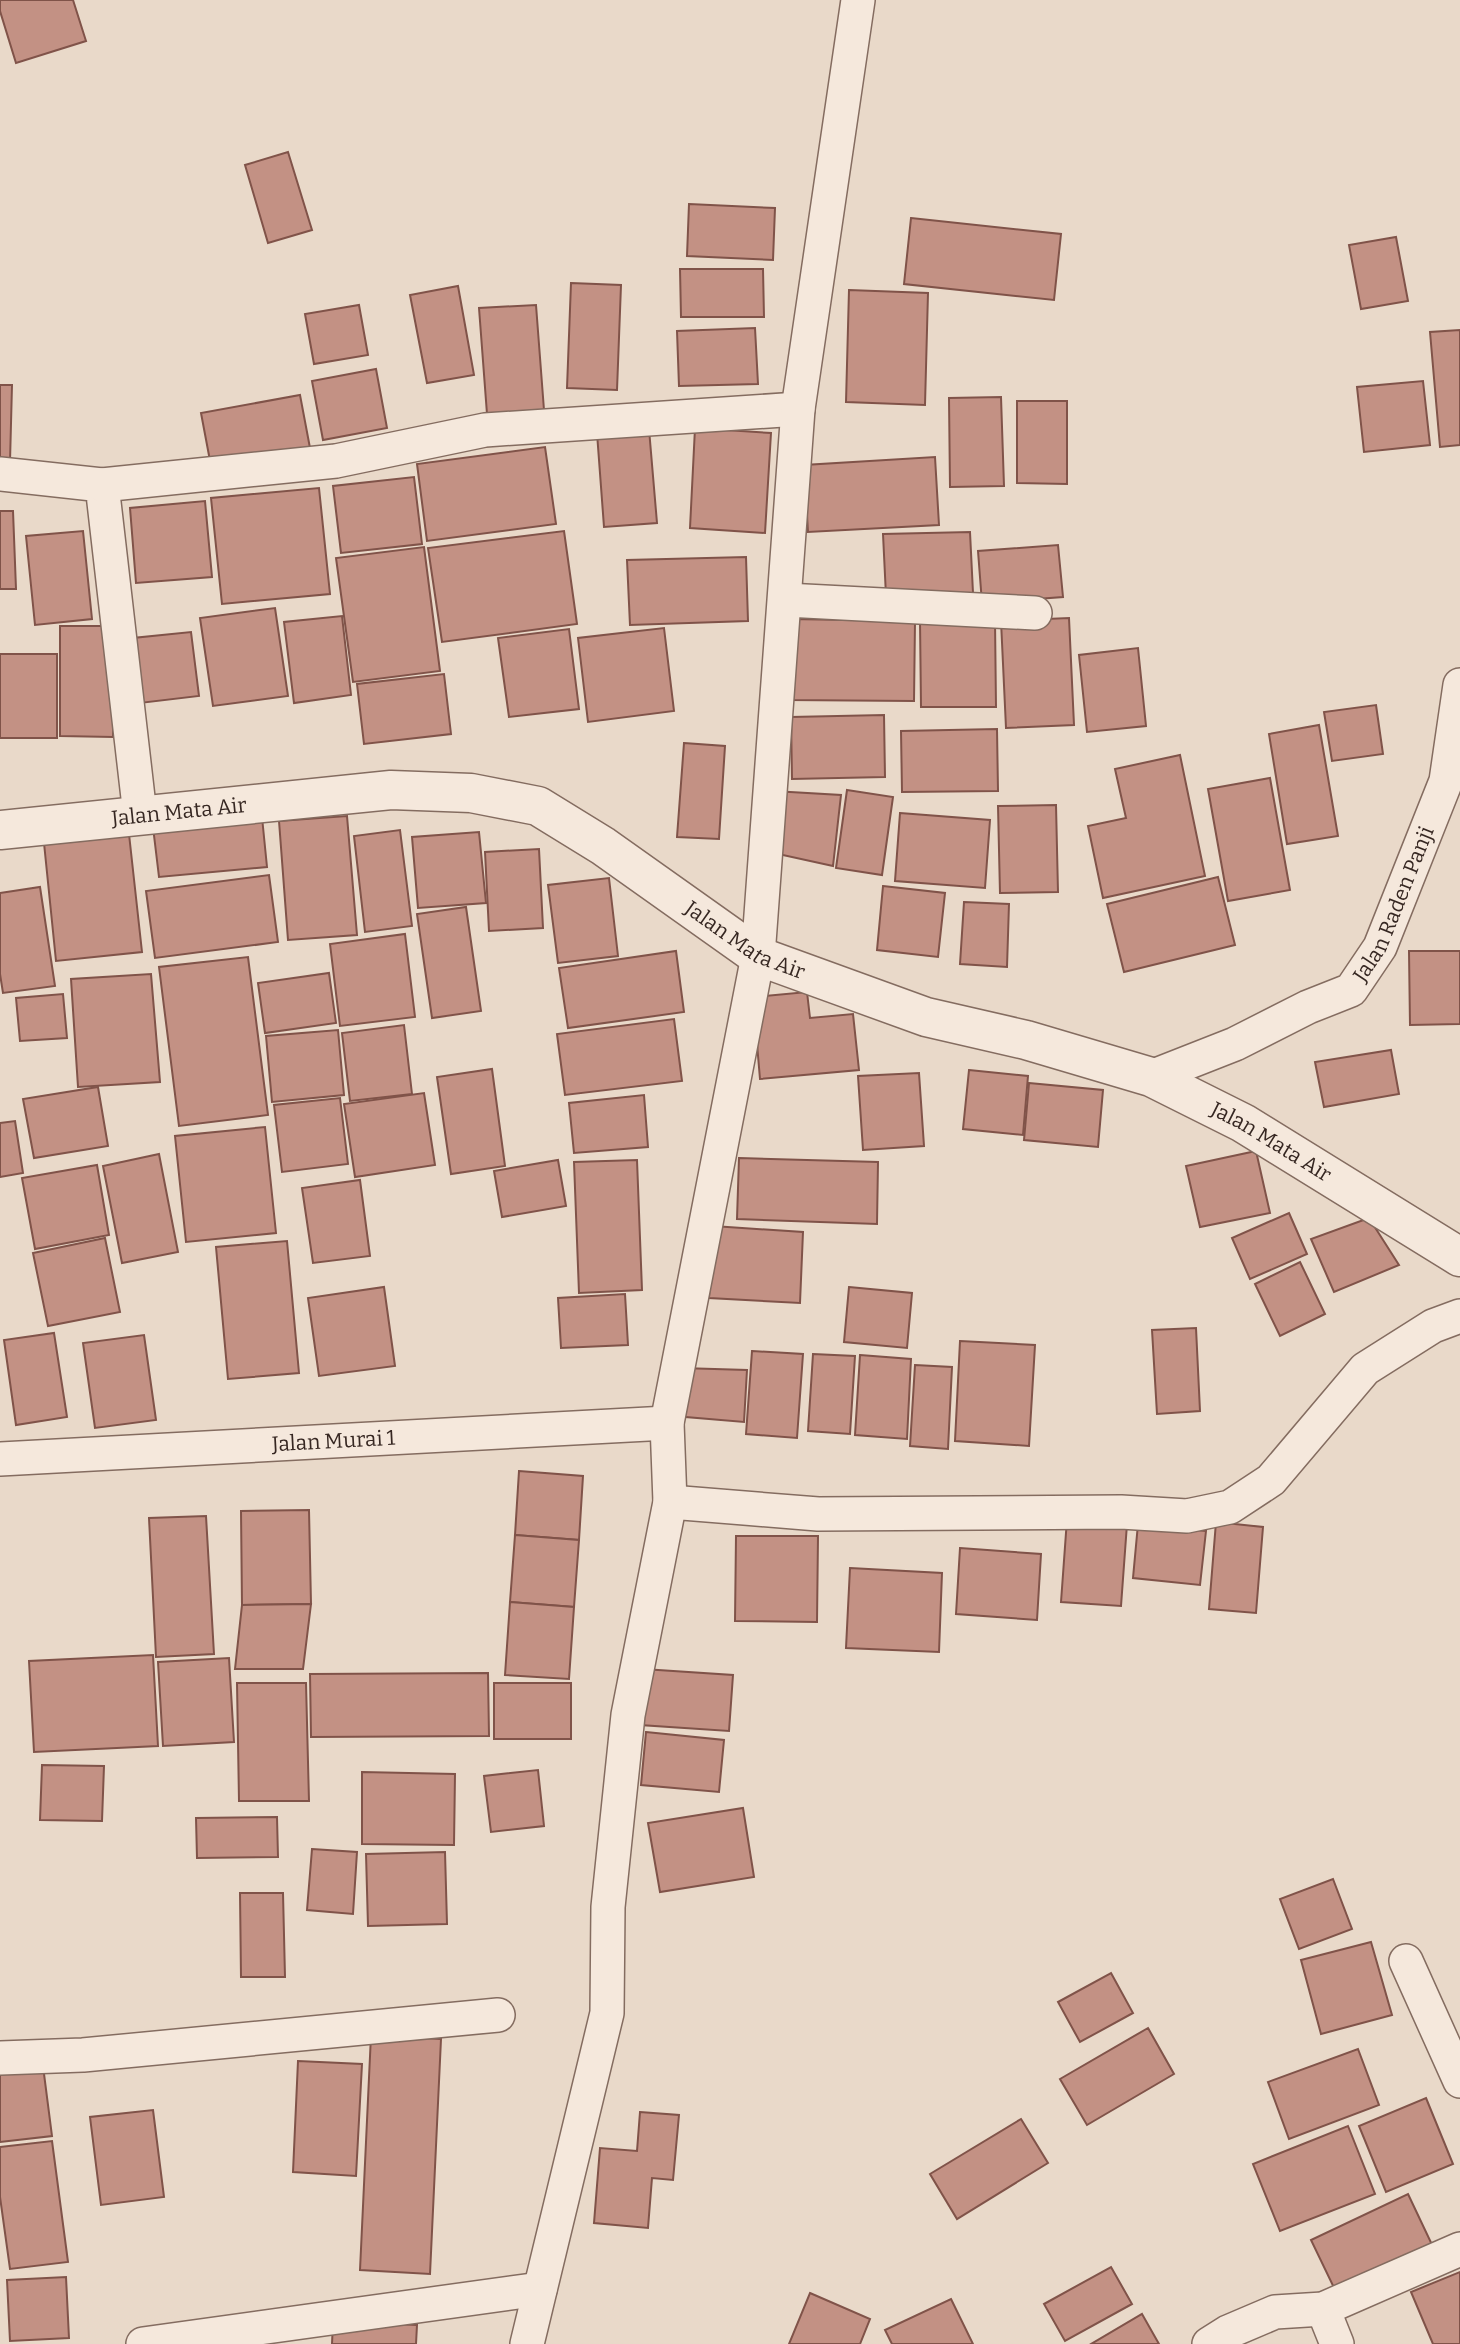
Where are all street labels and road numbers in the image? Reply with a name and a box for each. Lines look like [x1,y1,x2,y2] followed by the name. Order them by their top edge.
[109,792,248,832] street label: Jalan Mata Air
[1347,823,1440,988] street label: Jalan Raden Panji
[679,895,809,985] street label: Jalan Mata Air
[1206,1096,1336,1187] street label: Jalan Mata Air
[270,1425,396,1457] street label: Jalan Murai 1

